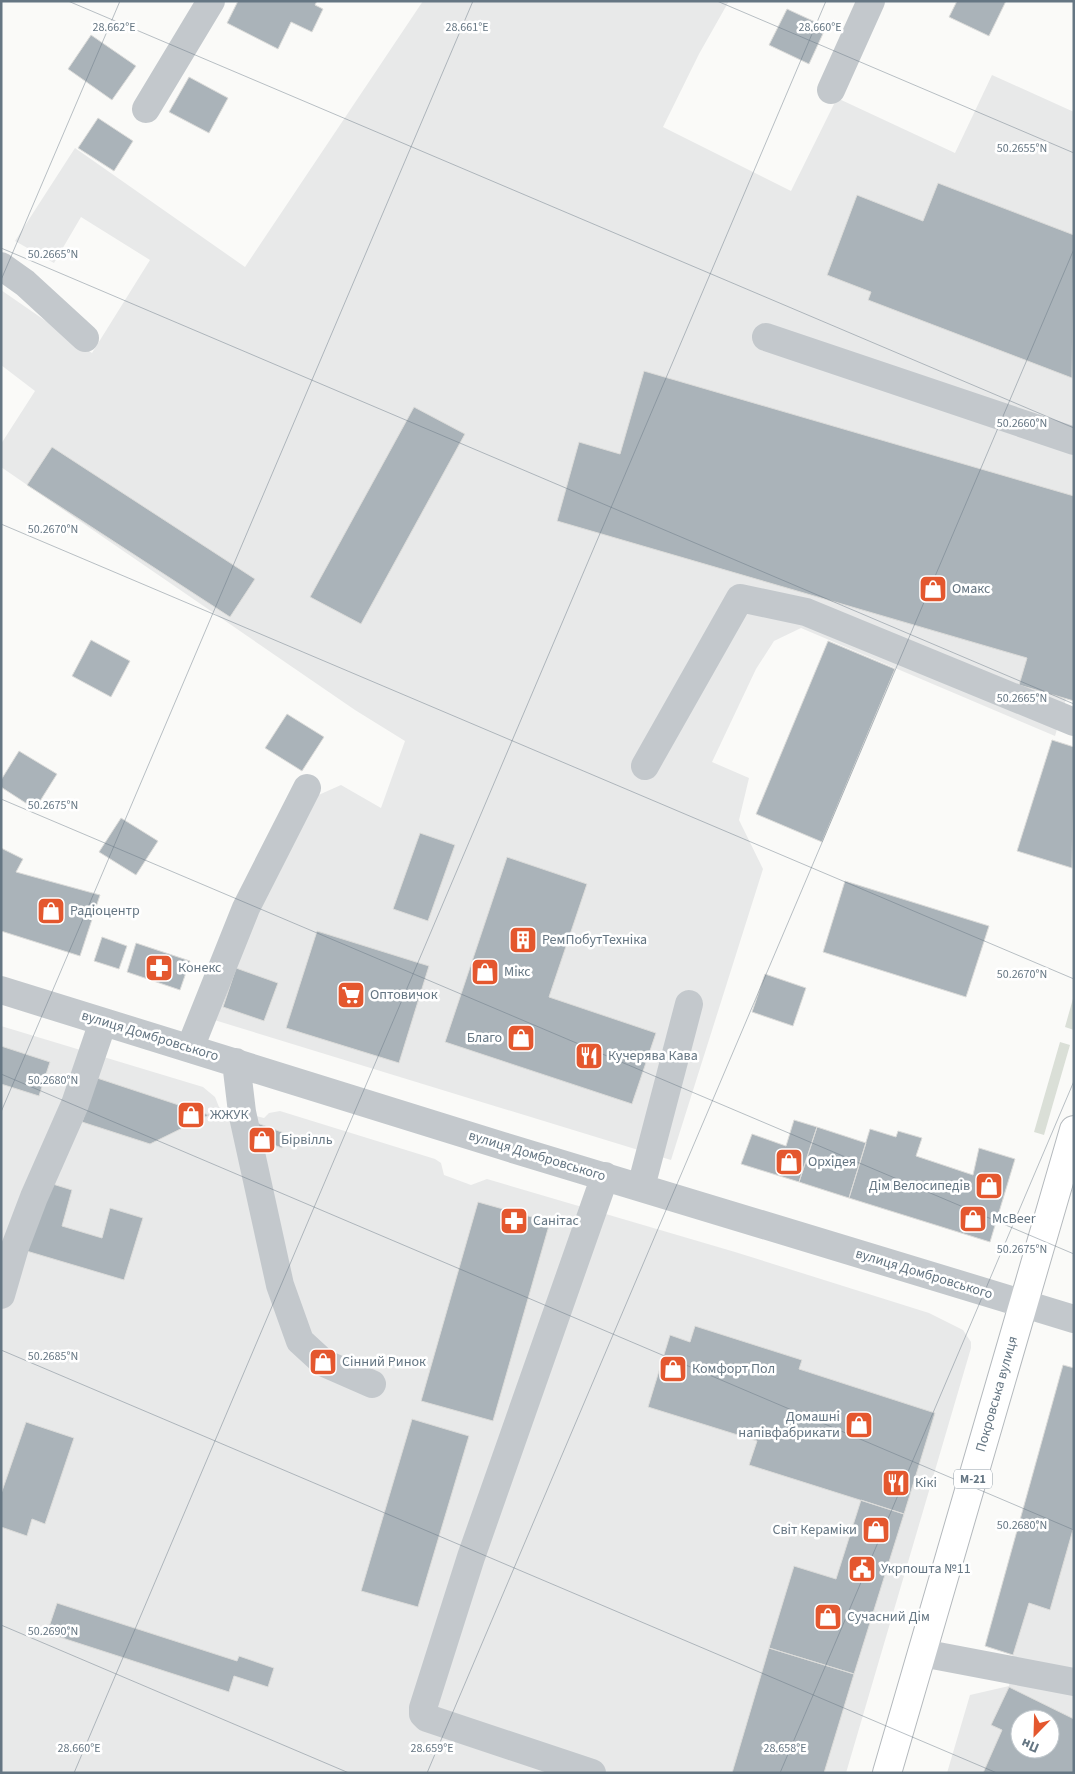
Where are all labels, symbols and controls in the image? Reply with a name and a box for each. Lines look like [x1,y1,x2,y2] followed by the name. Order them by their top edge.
[92,19,136,36] text: 28.662°E
[445,19,489,36] text: 28.661°E
[798,19,842,36] text: 28.660°E
[997,140,1047,157] text: 50.2655°N
[28,246,78,263] text: 50.2665°N
[997,415,1047,432] text: 50.2660°N
[28,521,78,538] text: 50.2670°N
[918,574,948,604] shop icon: Омакс
[952,579,991,599] place label: Омакс
[997,690,1047,707] text: 50.2665°N
[28,797,78,814] text: 50.2675°N
[36,896,66,926] shop icon: Радіоцентр
[70,901,140,921] place label: Радіоцентр
[508,925,538,955] building icon: РемПобутТехніка
[542,930,647,950] place label: РемПобутТехніка
[144,953,174,983] pharmacy icon: Конекс
[470,957,500,987] shop icon: Мікс
[178,958,222,978] place label: Конекс
[504,962,531,982] place label: Мікс
[997,966,1047,983] text: 50.2670°N
[336,980,366,1010] supermarket icon: Оптовичок
[370,985,438,1005] place label: Оптовичок
[79,1006,221,1066] street label: вулиця Домбровського
[506,1023,536,1053] shop icon: Благо
[467,1028,502,1048] place label: Благо
[574,1041,604,1071] restaurant icon: Кучерява Кава
[608,1046,698,1066] place label: Кучерява Кава
[28,1072,78,1089] text: 50.2680°N
[176,1100,206,1130] shop icon: ЖЖУК
[210,1105,249,1125] place label: ЖЖУК
[247,1125,277,1155] shop icon: Бірвілль
[466,1126,608,1186] street label: вулиця Домбровського
[281,1130,333,1150] place label: Бірвілль
[774,1147,804,1177] shop icon: Орхідея
[808,1152,856,1172] place label: Орхідея
[974,1171,1004,1201] shop icon: Дім Велосипедів
[869,1176,970,1196] place label: Дім Велосипедів
[958,1204,988,1234] shop icon: McBeer
[499,1206,529,1236] pharmacy icon: Санітас
[992,1209,1036,1229] place label: McBeer
[533,1211,580,1231] place label: Санітас
[997,1241,1047,1258] text: 50.2675°N
[853,1244,995,1304] street label: вулиця Домбровського
[971,1334,1023,1454] street label: Покровська вулиця
[308,1347,338,1377] shop icon: Сінний Ринок
[28,1348,78,1365] text: 50.2685°N
[342,1352,426,1372] place label: Сінний Ринок
[658,1354,688,1384] shop icon: Комфорт Пол
[692,1359,775,1379] place label: Комфорт Пол
[738,1407,840,1443] place label: Домашні напівфабрикати
[844,1410,874,1440] shop icon: Домашні напівфабрикати
[881,1468,911,1498] restaurant icon: Кікі
[954,1470,992,1488] road number: М-21
[915,1473,937,1493] place label: Кікі
[861,1515,891,1545] shop icon: Світ Кераміки
[997,1517,1047,1534] text: 50.2680°N
[772,1520,857,1540] place label: Світ Кераміки
[847,1554,877,1584] public building icon: Укрпошта №11
[881,1559,971,1579] place label: Укрпошта №11
[813,1602,843,1632] shop icon: Сучасний Дім
[847,1607,930,1627] place label: Сучасний Дім
[28,1623,78,1640] text: 50.2690°N
[1010,1709,1060,1759] north arrow
[1018,1732,1042,1758] text: Пн
[57,1740,101,1757] text: 28.660°E
[410,1740,454,1757] text: 28.659°E
[763,1740,807,1757] text: 28.658°E

